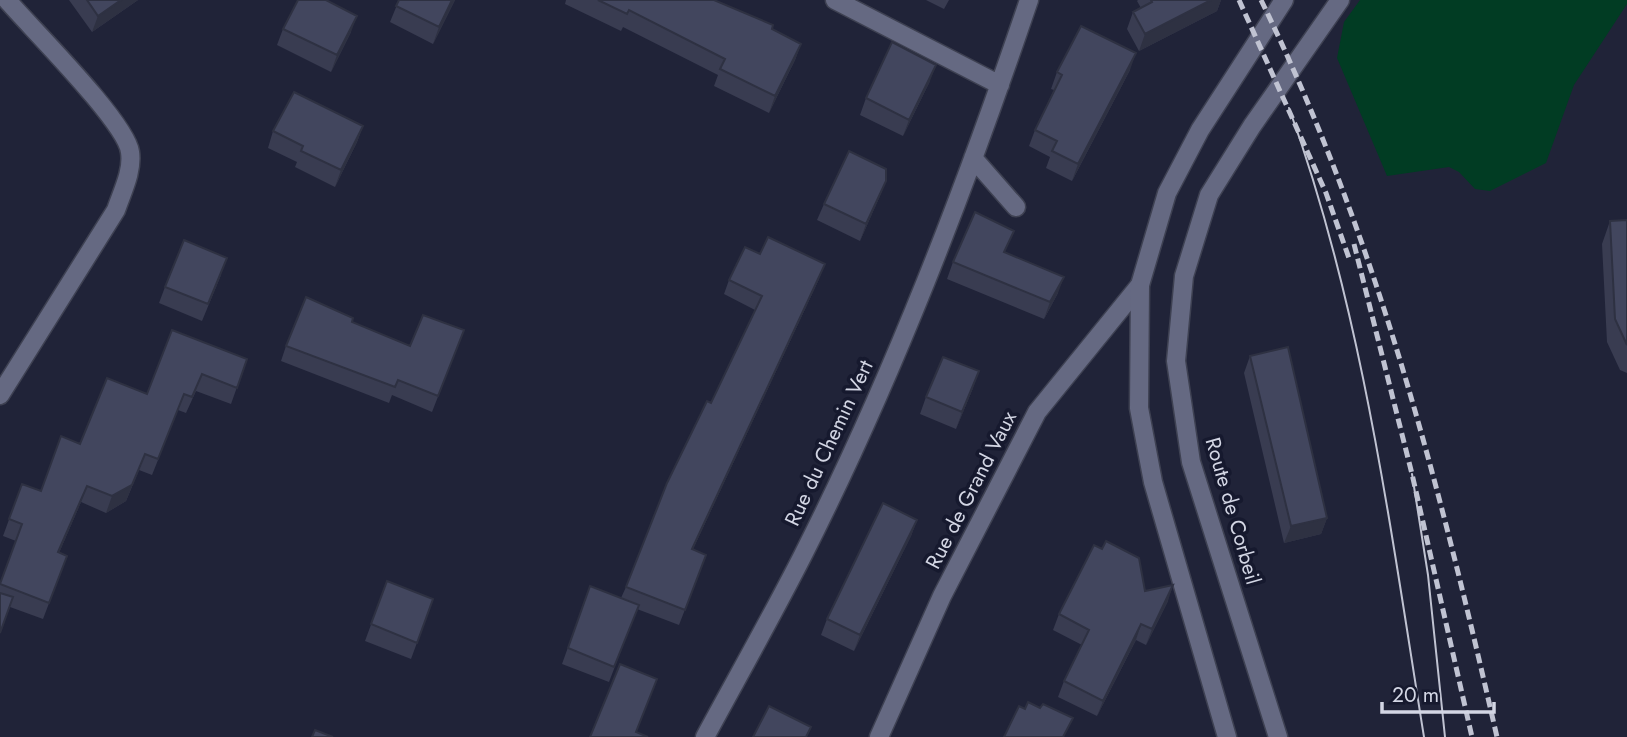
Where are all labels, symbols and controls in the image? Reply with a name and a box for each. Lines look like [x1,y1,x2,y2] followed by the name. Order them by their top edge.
[777,355,881,531] street label: Rue du Chemin Vert
[918,406,1024,574] street label: Rue de Grand Vaux
[1198,434,1268,588] street label: Route de Corbeil
[1382,670,1494,714] scale bar
[1392,680,1439,710] text: 20 m

